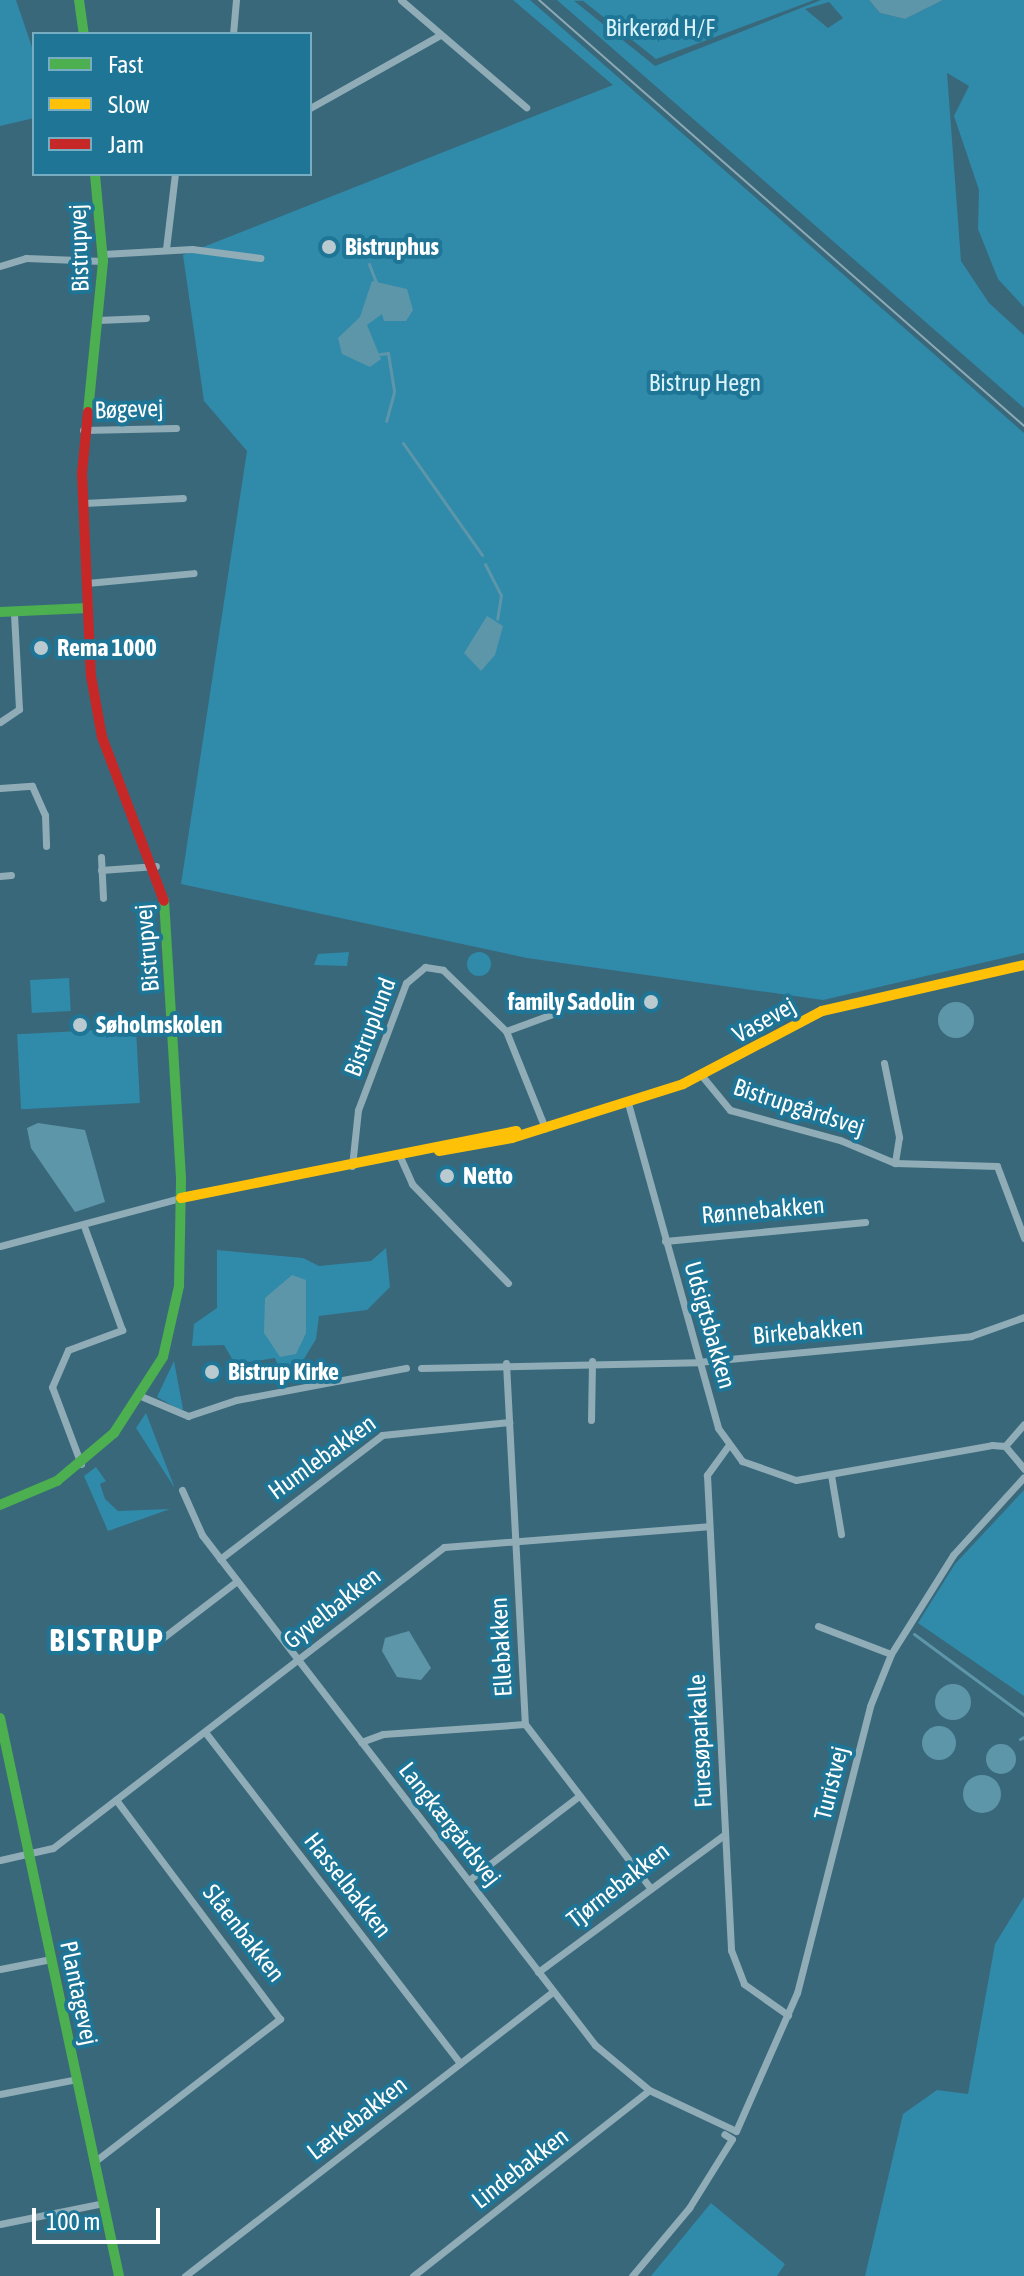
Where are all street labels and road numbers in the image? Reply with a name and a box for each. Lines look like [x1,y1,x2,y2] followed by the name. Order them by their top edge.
[63,203,95,293] street label: Bistrupvej
[94,393,164,425] street label: Bøgevej
[129,903,165,993] street label: Bistrupvej
[338,974,402,1080] street label: Bistruplund
[728,991,800,1049] street label: Vasevej
[730,1072,868,1142] street label: Bistrupgårdsvej
[700,1190,826,1230] street label: Rønnebakken
[678,1258,742,1392] street label: Udsigtsbakken
[752,1312,864,1350] street label: Birkebakken
[263,1408,381,1506] street label: Humlebakken
[278,1561,386,1655] street label: Gyvelbakken
[484,1597,518,1697] street label: Ellebakken
[682,1674,718,1808] street label: Furesøparkalle
[808,1743,854,1823] street label: Turistvej
[393,1756,507,1892] street label: Langkærgårdsvej
[298,1827,398,1943] street label: Hasselbakken
[561,1836,675,1934] street label: Tjørnebakken
[197,1878,291,1988] street label: Slåenbakken
[54,1938,104,2048] street label: Plantagevej
[301,2070,413,2166] street label: Lærkebakken
[466,2121,574,2215] street label: Lindebakken

